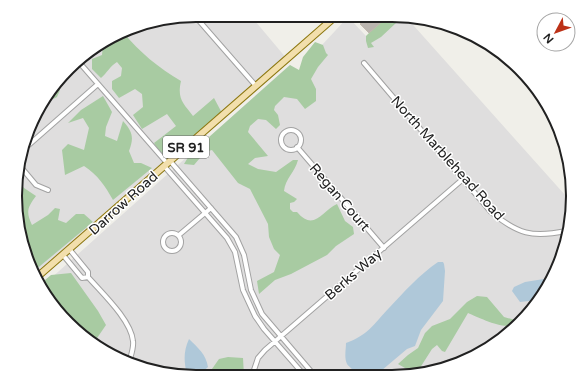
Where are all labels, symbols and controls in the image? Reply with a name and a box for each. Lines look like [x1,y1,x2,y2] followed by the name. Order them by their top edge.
[536,12,576,52] north arrow
[541,31,557,46] text: N
[387,93,508,224] street label: North Marblehead Road
[163,136,209,158] road number: SR 91
[306,160,374,235] street label: Regan Court
[85,168,161,239] street label: Darrow Road
[321,245,386,304] street label: Berks Way

